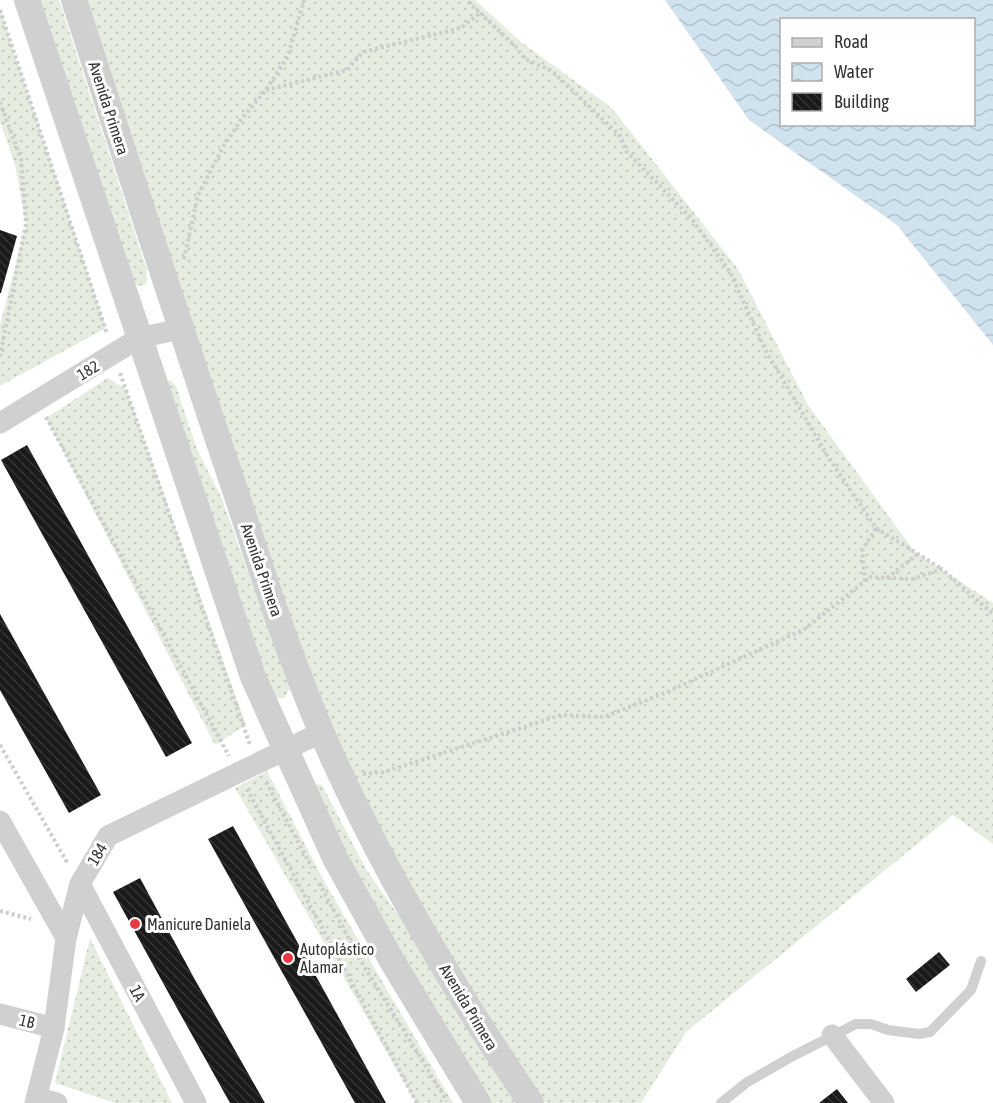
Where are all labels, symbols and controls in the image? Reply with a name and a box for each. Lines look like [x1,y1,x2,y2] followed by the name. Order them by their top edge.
[780,18,975,126] legend
[834,31,868,52] text: Road
[85,59,133,157] street label: Avenida Primera
[834,61,874,82] text: Water
[834,91,889,112] text: Building
[74,356,102,384] street label: 182
[238,521,286,619] street label: Avenida Primera
[84,840,110,868] street label: 184
[147,915,251,933] place label: Manicure Daniela
[128,917,142,931] marker: Manicure Daniela
[300,940,374,976] place label: Autoplástico Alamar
[281,951,295,965] marker: Autoplástico Alamar
[436,961,502,1053] street label: Avenida Primera
[126,982,150,1004] street label: 1A
[17,1010,37,1032] street label: 1B

